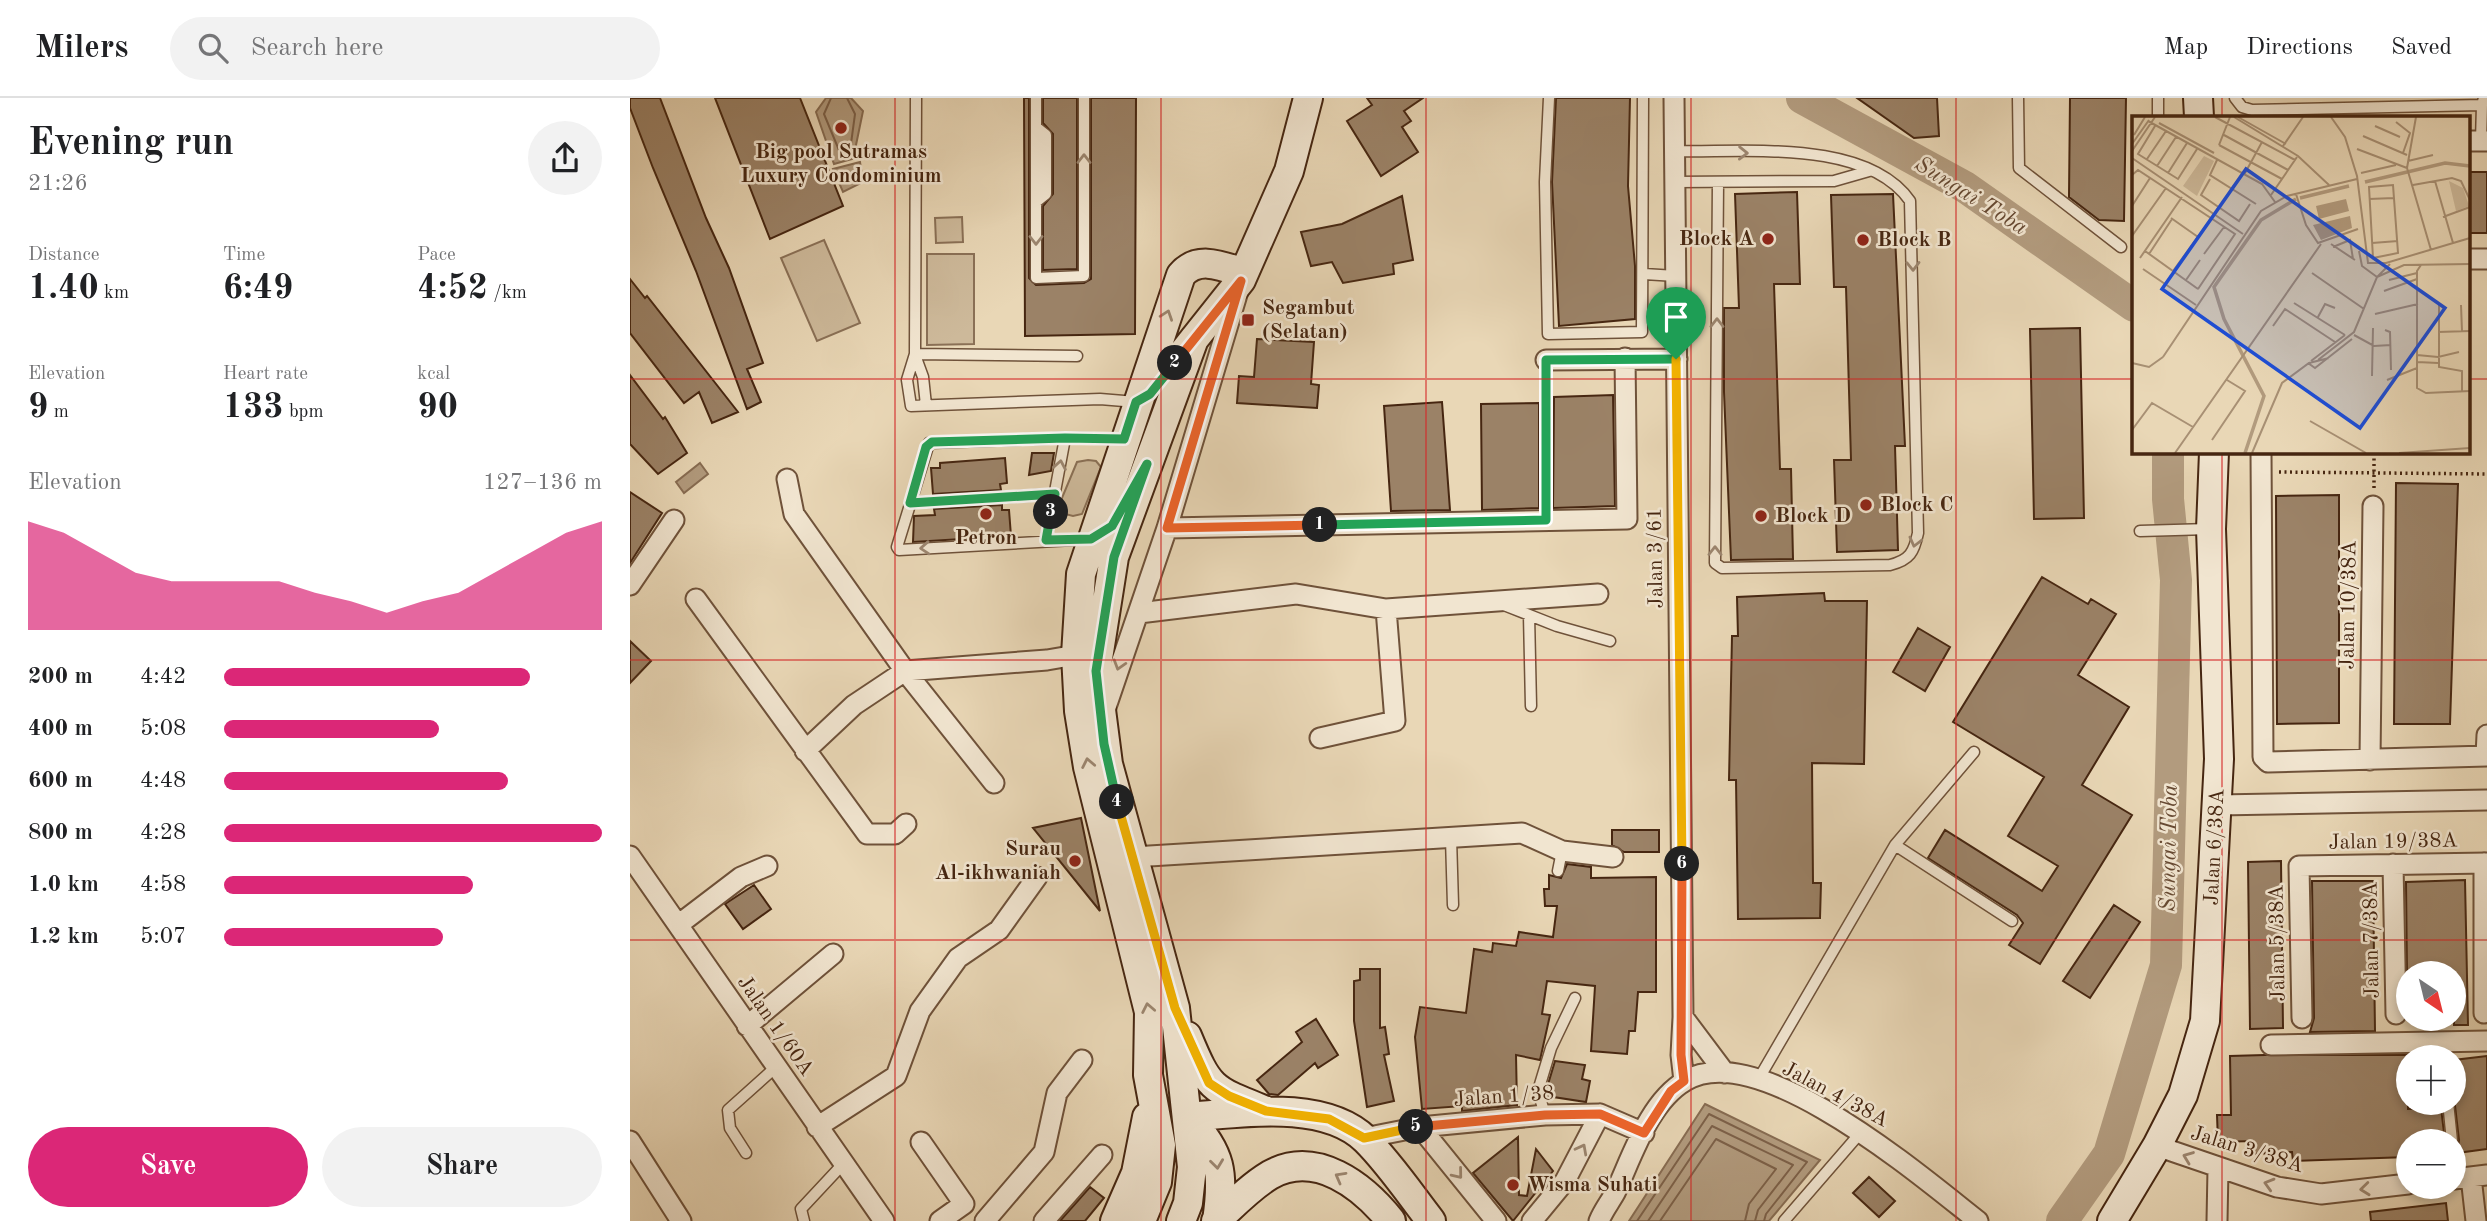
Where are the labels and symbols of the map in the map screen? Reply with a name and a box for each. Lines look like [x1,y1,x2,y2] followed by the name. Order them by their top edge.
[2132,116,2470,453] inset map
[833,120,849,136] marker: Big pool Sutramas Luxury Condominium
[740,142,942,187] place label: Big pool Sutramas Luxury Condominium
[1737,145,1748,160] one-way arrow
[1910,152,2031,240] water label: Sungai Toba
[1076,153,1092,164] one-way arrow
[1679,229,1754,250] place label: Block A
[1877,230,1951,251] place label: Block B
[1760,231,1776,247] marker: Block A
[1855,232,1871,248] marker: Block B
[1028,235,1044,245] one-way arrow
[1906,261,1921,272] one-way arrow
[1646,287,1706,359] pin
[1262,298,1355,343] place label: Segambut (Selatan)
[1159,309,1173,321] one-way arrow
[1240,312,1256,328] marker: Segambut (Selatan)
[1709,318,1725,328] one-way arrow
[1158,345,1192,380] pin: 2
[1052,459,1067,471] one-way arrow
[1034,494,1068,530] pin: 3
[1880,495,1953,516] place label: Block C
[1858,497,1874,513] marker: Block C
[978,506,994,522] marker: Petron
[1775,506,1851,527] place label: Block D
[1645,507,1667,609] street label: Jalan 3/61
[1302,508,1338,542] pin: 1
[1753,508,1769,524] marker: Block D
[955,528,1017,549] place label: Petron
[1909,535,1923,547] one-way arrow
[920,540,931,555] one-way arrow
[2337,540,2361,670] street label: Jalan 10/38A
[1707,545,1723,556] one-way arrow
[1112,658,1127,670] one-way arrow
[1081,757,1096,769] one-way arrow
[1100,784,1134,820] pin: 4
[2156,784,2183,912] water label: Sungai Toba
[2201,788,2229,906] street label: Jalan 6/38A
[2328,830,2458,854] street label: Jalan 19/38A
[935,839,1061,884] place label: Surau Al-ikhwaniah
[1664,846,1700,882] pin: 6
[1067,853,1083,869] marker: Surau Al-ikhwaniah
[2360,881,2384,999] street label: Jalan 7/38A
[2266,884,2290,1002] street label: Jalan 5/38A
[2396,961,2466,1031] north arrow
[733,972,817,1080] street label: Jalan 1/60A
[1141,1002,1156,1014] one-way arrow
[1778,1058,1892,1132] street label: Jalan 4/38A
[1453,1083,1555,1111] street label: Jalan 1/38
[1398,1110,1434,1144] pin: 5
[2188,1123,2306,1177] street label: Jalan 3/38A
[1574,1144,1587,1156] one-way arrow
[2182,1151,2194,1165] one-way arrow
[1210,1158,1225,1170] one-way arrow
[1450,1165,1462,1178] one-way arrow
[1335,1172,1347,1186] one-way arrow
[1527,1175,1658,1196] place label: Wisma Suhati
[1505,1177,1521,1193] marker: Wisma Suhati
[2263,1178,2275,1192] one-way arrow
[2359,1182,2371,1197] one-way arrow

